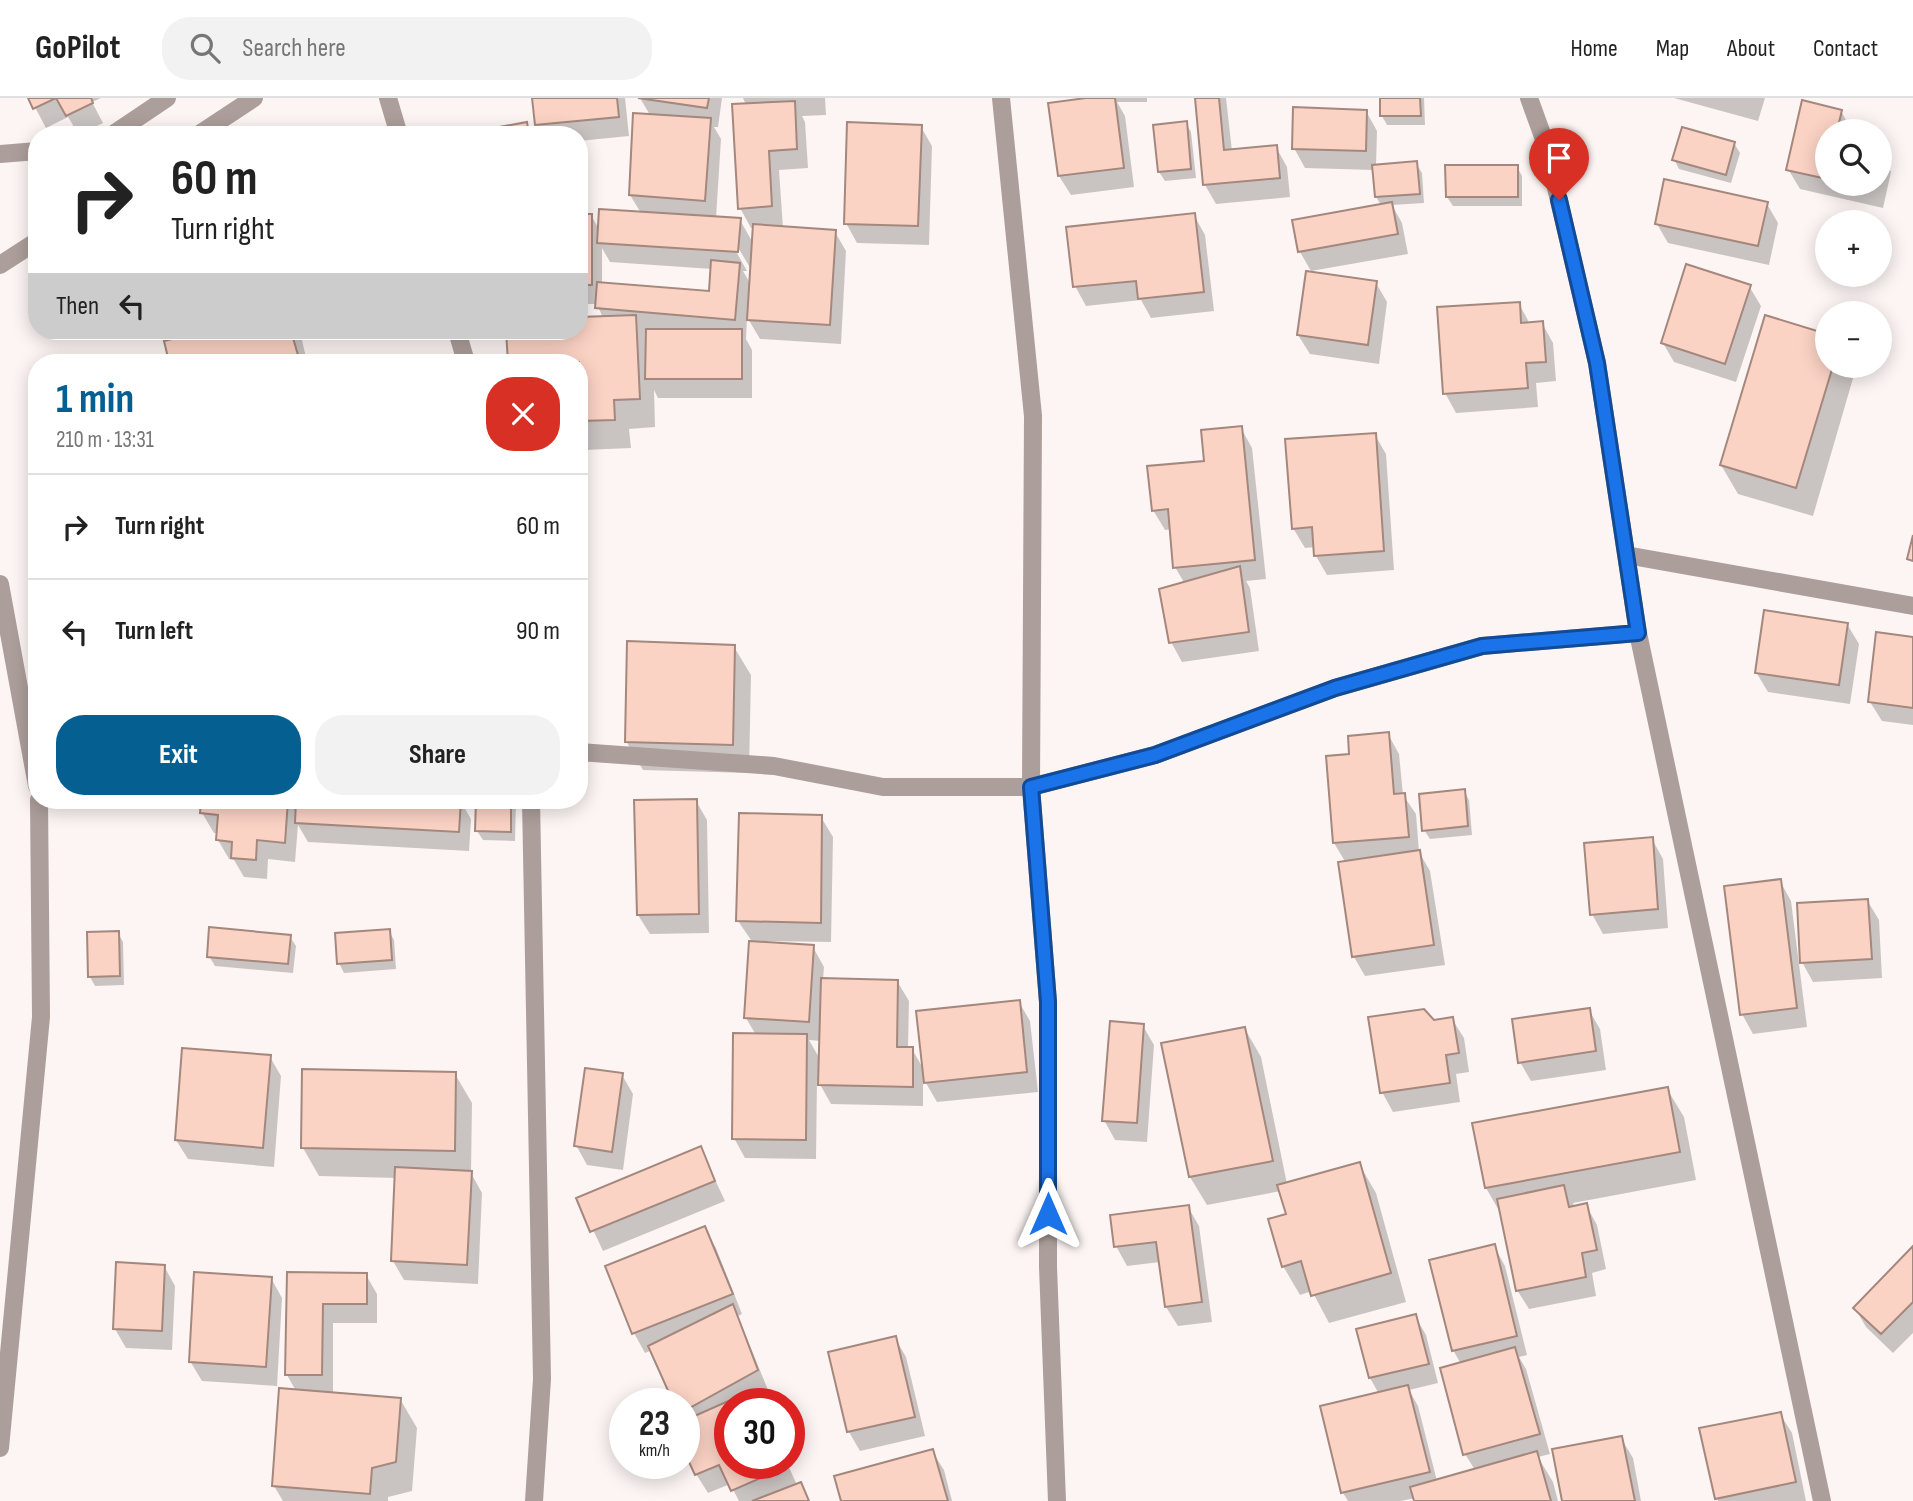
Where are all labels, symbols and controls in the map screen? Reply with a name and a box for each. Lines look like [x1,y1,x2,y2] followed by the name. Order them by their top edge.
[162,17,652,80] search box
[35,28,120,68] text: GoPilot
[186,29,224,67] icon: search
[242,33,346,64] text: Search here
[1570,34,1618,63] text: Home
[1656,34,1689,63] text: Map
[1727,34,1775,63] text: About
[1813,34,1878,63] text: Contact
[1815,119,1892,378] map controls
[1815,119,1892,196] button: search
[1529,128,1589,200] pin
[1540,139,1578,177] icon: arrive
[171,150,258,209] text: 60 m
[56,154,147,245] icon: right
[171,210,275,249] text: Turn right
[1815,210,1892,287] button: +
[113,287,151,325] icon: left
[56,291,99,322] text: Then
[1815,301,1892,378] button: −
[56,374,134,425] text: 1 min
[486,377,560,451] button: close
[56,426,154,454] text: 210 m · 13:31
[56,508,94,546] icon: right
[115,511,204,542] text: Turn right
[516,511,560,542] text: 60 m
[56,613,94,651] icon: left
[115,616,193,647] text: Turn left
[516,616,560,647] text: 90 m
[56,715,301,795] button: Exit
[315,715,560,795] button: Share
[1011,1177,1085,1251] position arrow
[714,1388,805,1479] speed limit sign: 30
[639,1403,670,1446] text: 23
[639,1440,670,1461] text: km/h

